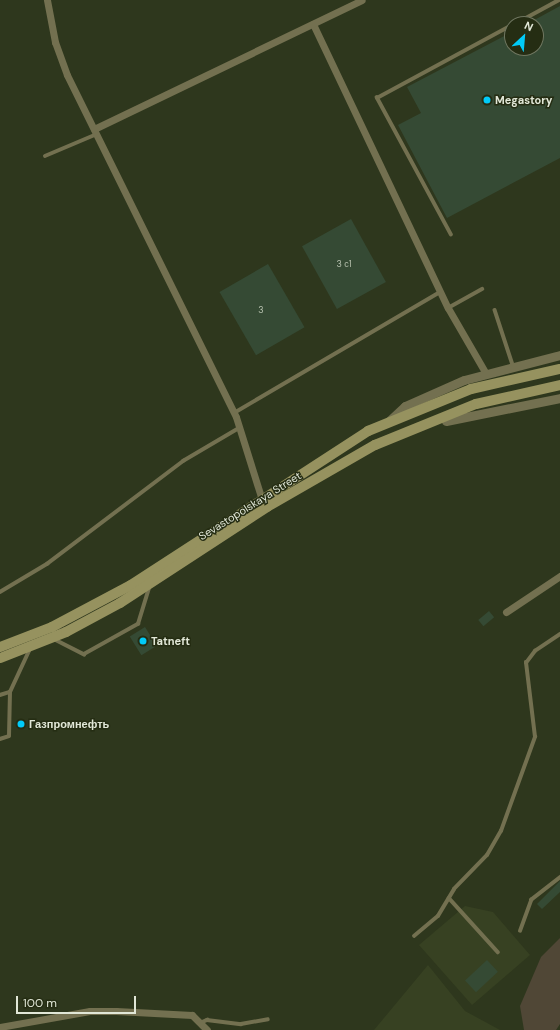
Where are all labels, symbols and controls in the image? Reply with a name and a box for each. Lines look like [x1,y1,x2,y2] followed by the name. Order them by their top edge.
[504,16,544,56] north arrow
[522,18,535,34] text: N
[495,93,552,107] place label: Megastory
[482,95,492,105] marker: Megastory
[336,259,352,269] house number: 3 с1
[258,305,264,315] house number: 3
[196,469,304,543] street label: Sevastopolskaya Street
[151,634,190,648] place label: Tatneft
[138,636,148,646] marker: Tatneft
[29,717,109,731] place label: Газпромнефть
[16,719,26,729] marker: Газпромнефть
[18,988,138,1014] scale bar
[23,995,57,1011] text: 100 m

